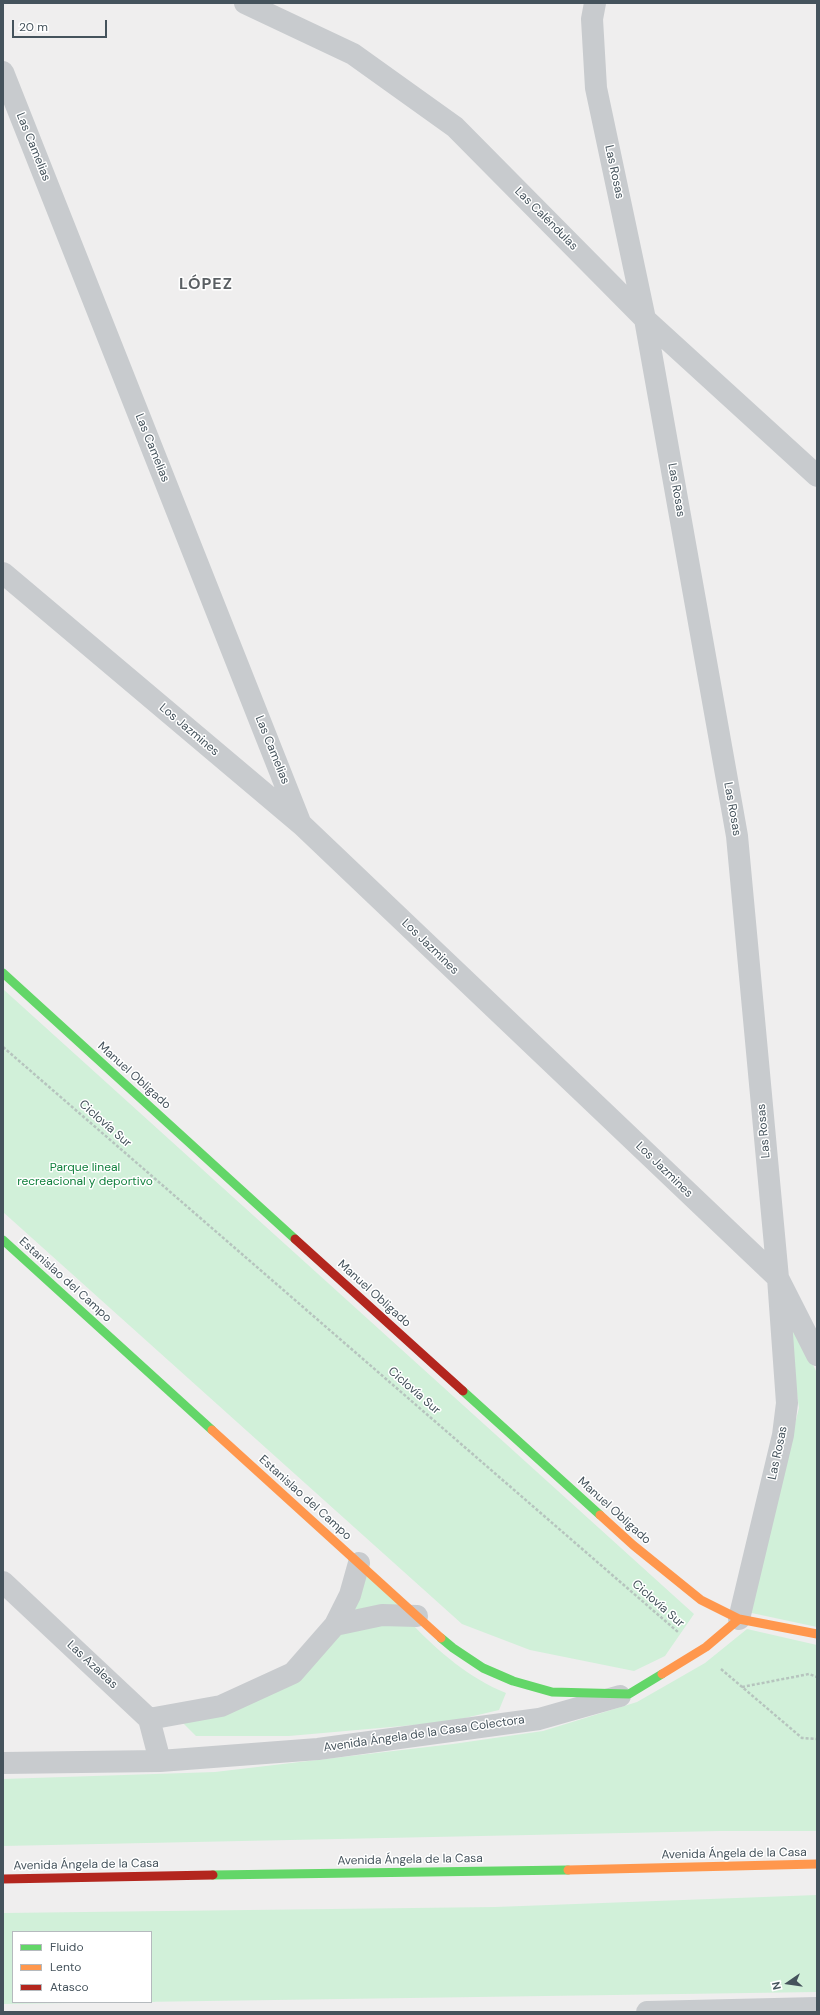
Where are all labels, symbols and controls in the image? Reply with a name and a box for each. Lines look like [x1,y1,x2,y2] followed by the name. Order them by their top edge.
[14,12,109,38] scale bar
[19,19,48,35] text: 20 m
[13,111,53,183] street label: Las Camelias
[601,144,627,200] street label: Las Rosas
[511,184,581,254] street label: Las Caléndulas
[179,275,233,295] district label: LÓPEZ
[132,412,172,484] street label: Las Camelias
[664,462,688,518] street label: Las Rosas
[156,701,222,759] street label: Los Jazmines
[252,714,292,786] street label: Las Camelias
[720,781,744,837] street label: Las Rosas
[398,916,462,978] street label: Los Jazmines
[95,1039,173,1113] street label: Manuel Obligado
[76,1097,134,1151] street label: Ciclovía Sur
[754,1103,774,1159] street label: Las Rosas
[632,1139,696,1201] street label: Los Jazmines
[17,1161,153,1189] park label: Parque lineal recreacional y deportivo
[16,1235,114,1325] street label: Estanislao del Campo
[335,1257,413,1331] street label: Manuel Obligado
[385,1364,443,1418] street label: Ciclovía Sur
[765,1425,791,1481] street label: Las Rosas
[256,1453,354,1543] street label: Estanislao del Campo
[575,1474,653,1548] street label: Manuel Obligado
[629,1577,687,1631] street label: Ciclovía Sur
[64,1638,120,1692] street label: Las Azaleas
[322,1713,526,1755] street label: Avenida Ángela de la Casa Colectora
[661,1846,807,1862] street label: Avenida Ángela de la Casa
[337,1852,483,1868] street label: Avenida Ángela de la Casa
[13,1857,159,1873] street label: Avenida Ángela de la Casa
[12,1931,152,2003] legend
[50,1939,84,1955] text: Fluido
[50,1959,81,1975] text: Lento
[768,1963,808,2003] north arrow
[50,1979,89,1995] text: Atasco
[769,1980,784,1991] text: N

